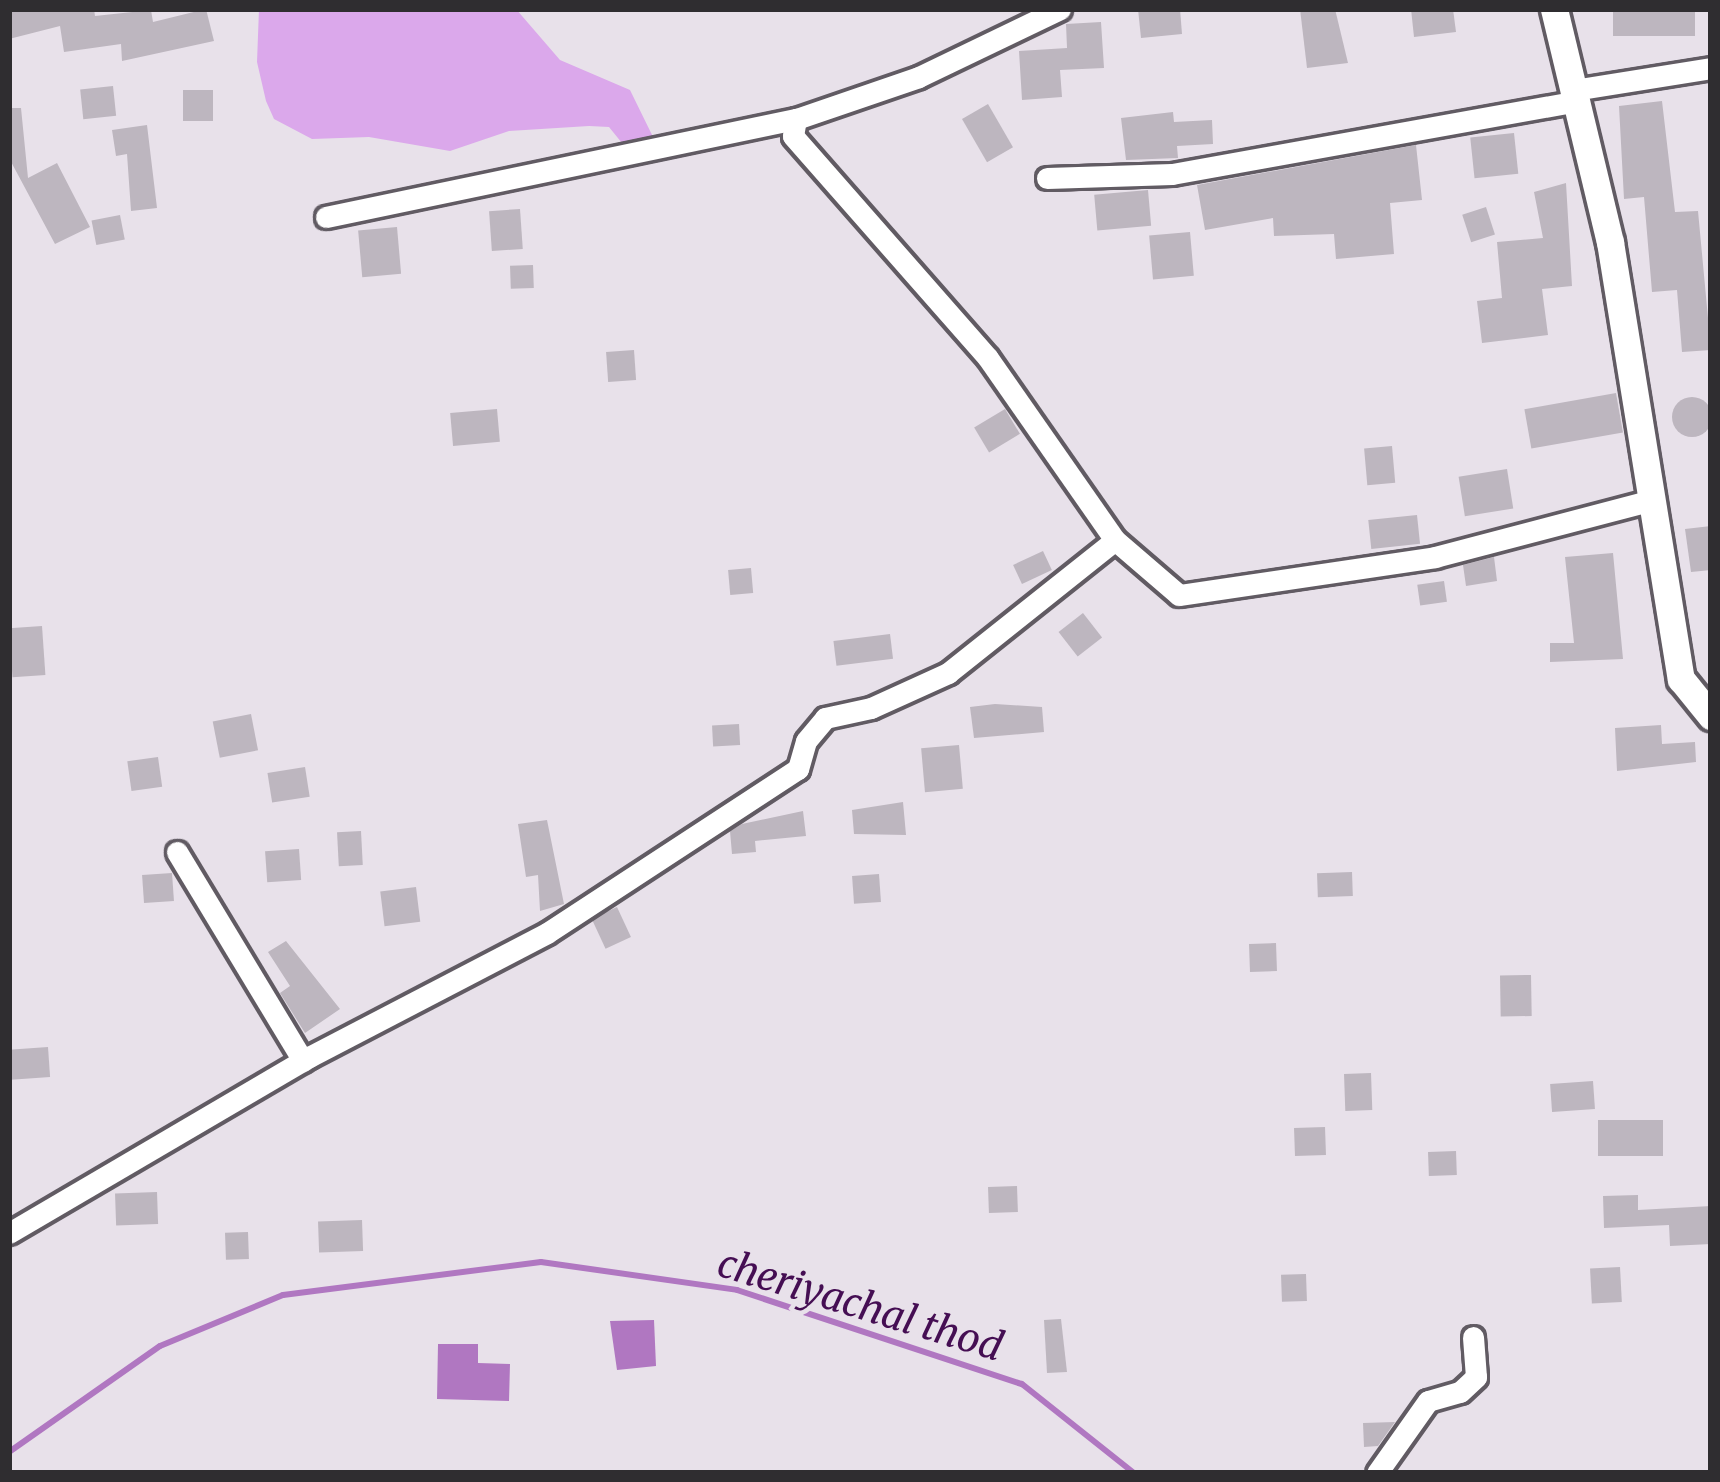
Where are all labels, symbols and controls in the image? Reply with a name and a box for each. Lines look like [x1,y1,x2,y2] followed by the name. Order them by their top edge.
[712,1240,1008,1372] water label: cheriyachal thod

